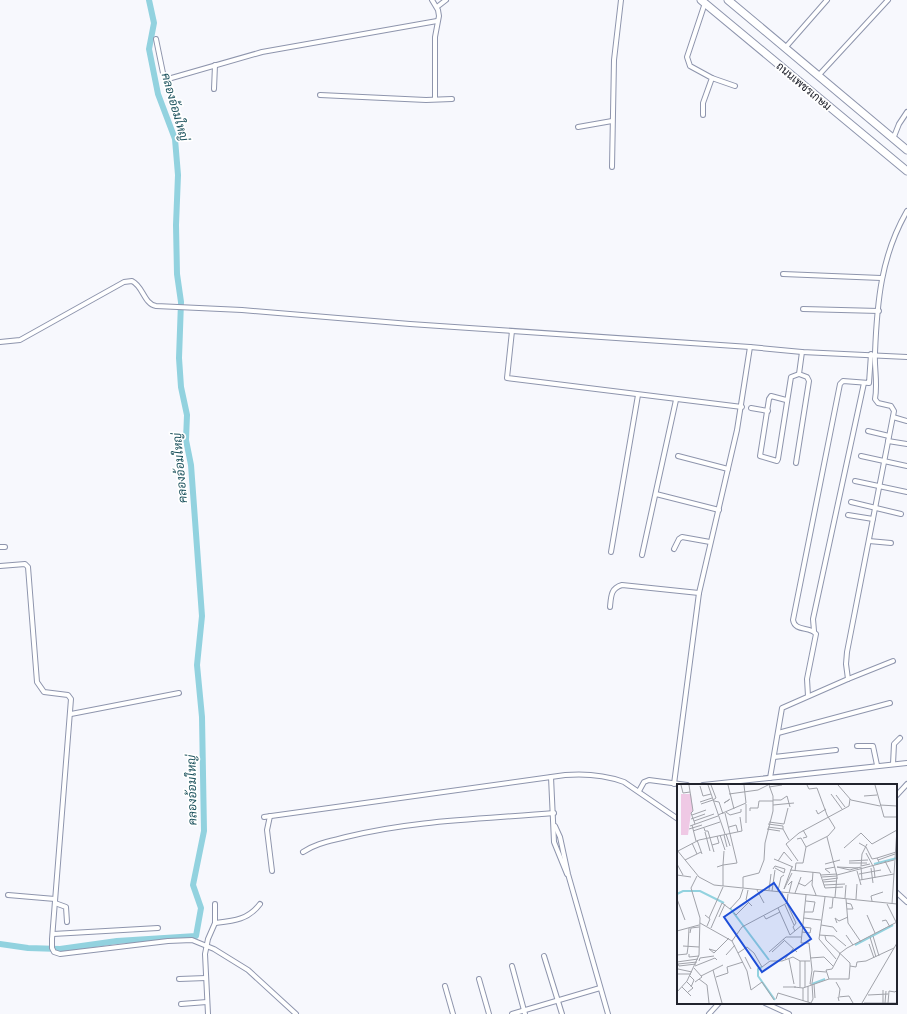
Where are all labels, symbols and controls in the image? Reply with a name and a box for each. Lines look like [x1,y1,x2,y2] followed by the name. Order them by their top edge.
[774,60,834,113] street label: ถนนเพชรเกษม
[159,71,193,144] water label: คลองอ้อมใหญ่
[169,431,190,504] water label: คลองอ้อมใหญ่
[183,754,200,825] water label: คลองอ้อมใหญ่
[677,784,897,1004] inset map

